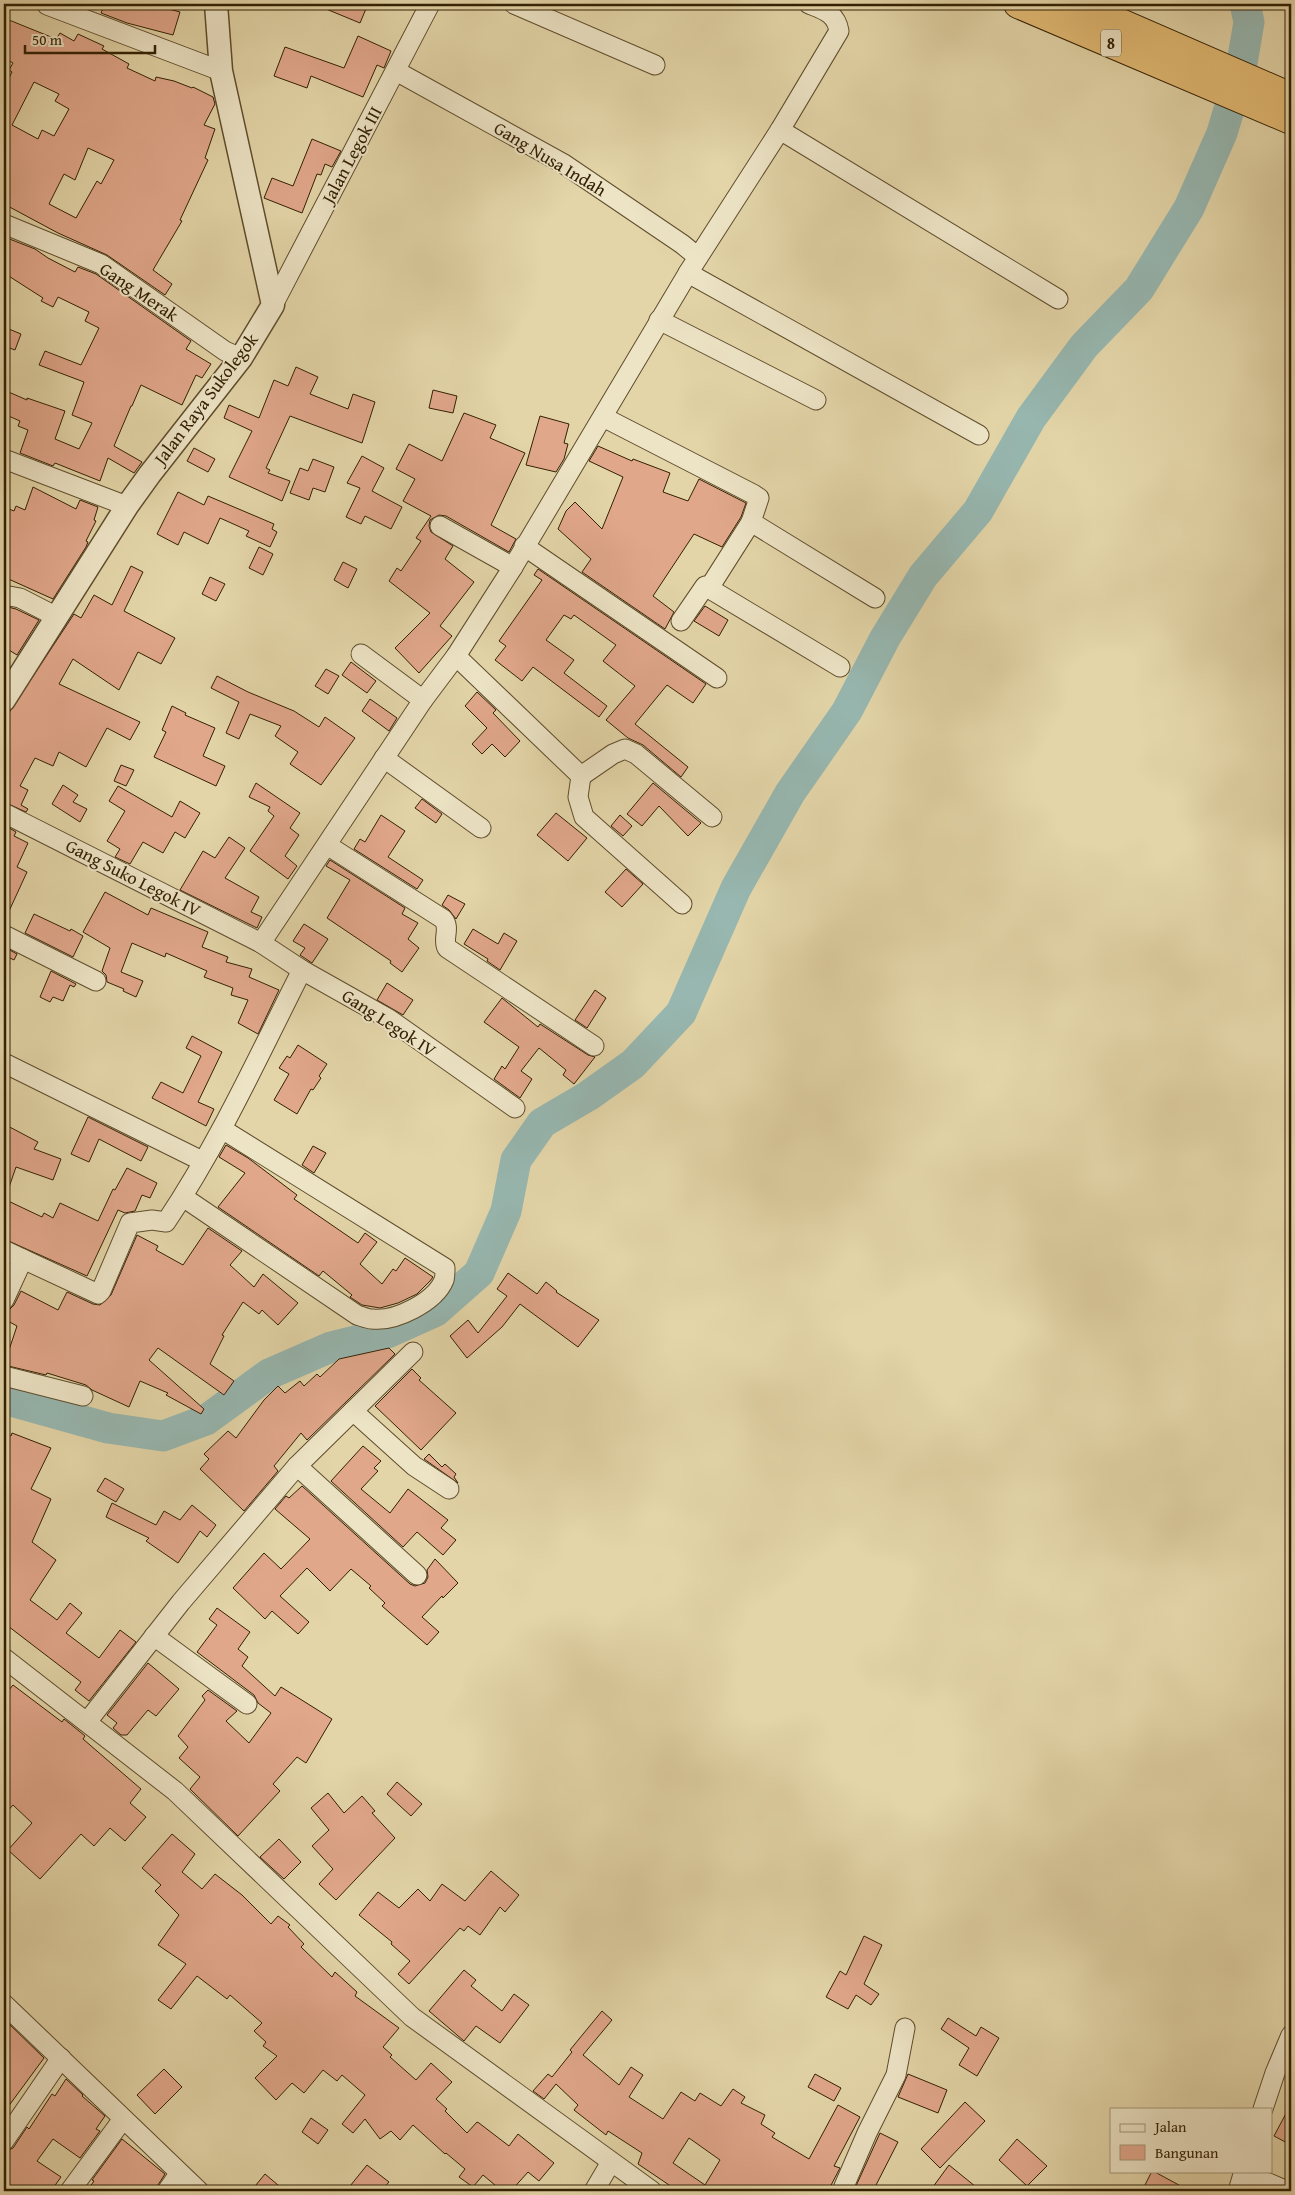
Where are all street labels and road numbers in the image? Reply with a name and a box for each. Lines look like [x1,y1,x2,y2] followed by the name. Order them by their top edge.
[1101,29,1121,56] road number: 8
[314,101,389,210] street label: Jalan Legok III
[489,114,612,203] street label: Gang Nusa Indah
[94,255,185,328] street label: Gang Merak
[146,326,265,472] street label: Jalan Raya Sukolegok
[61,832,206,923] street label: Gang Suko Legok IV
[337,982,442,1063] street label: Gang Legok IV

